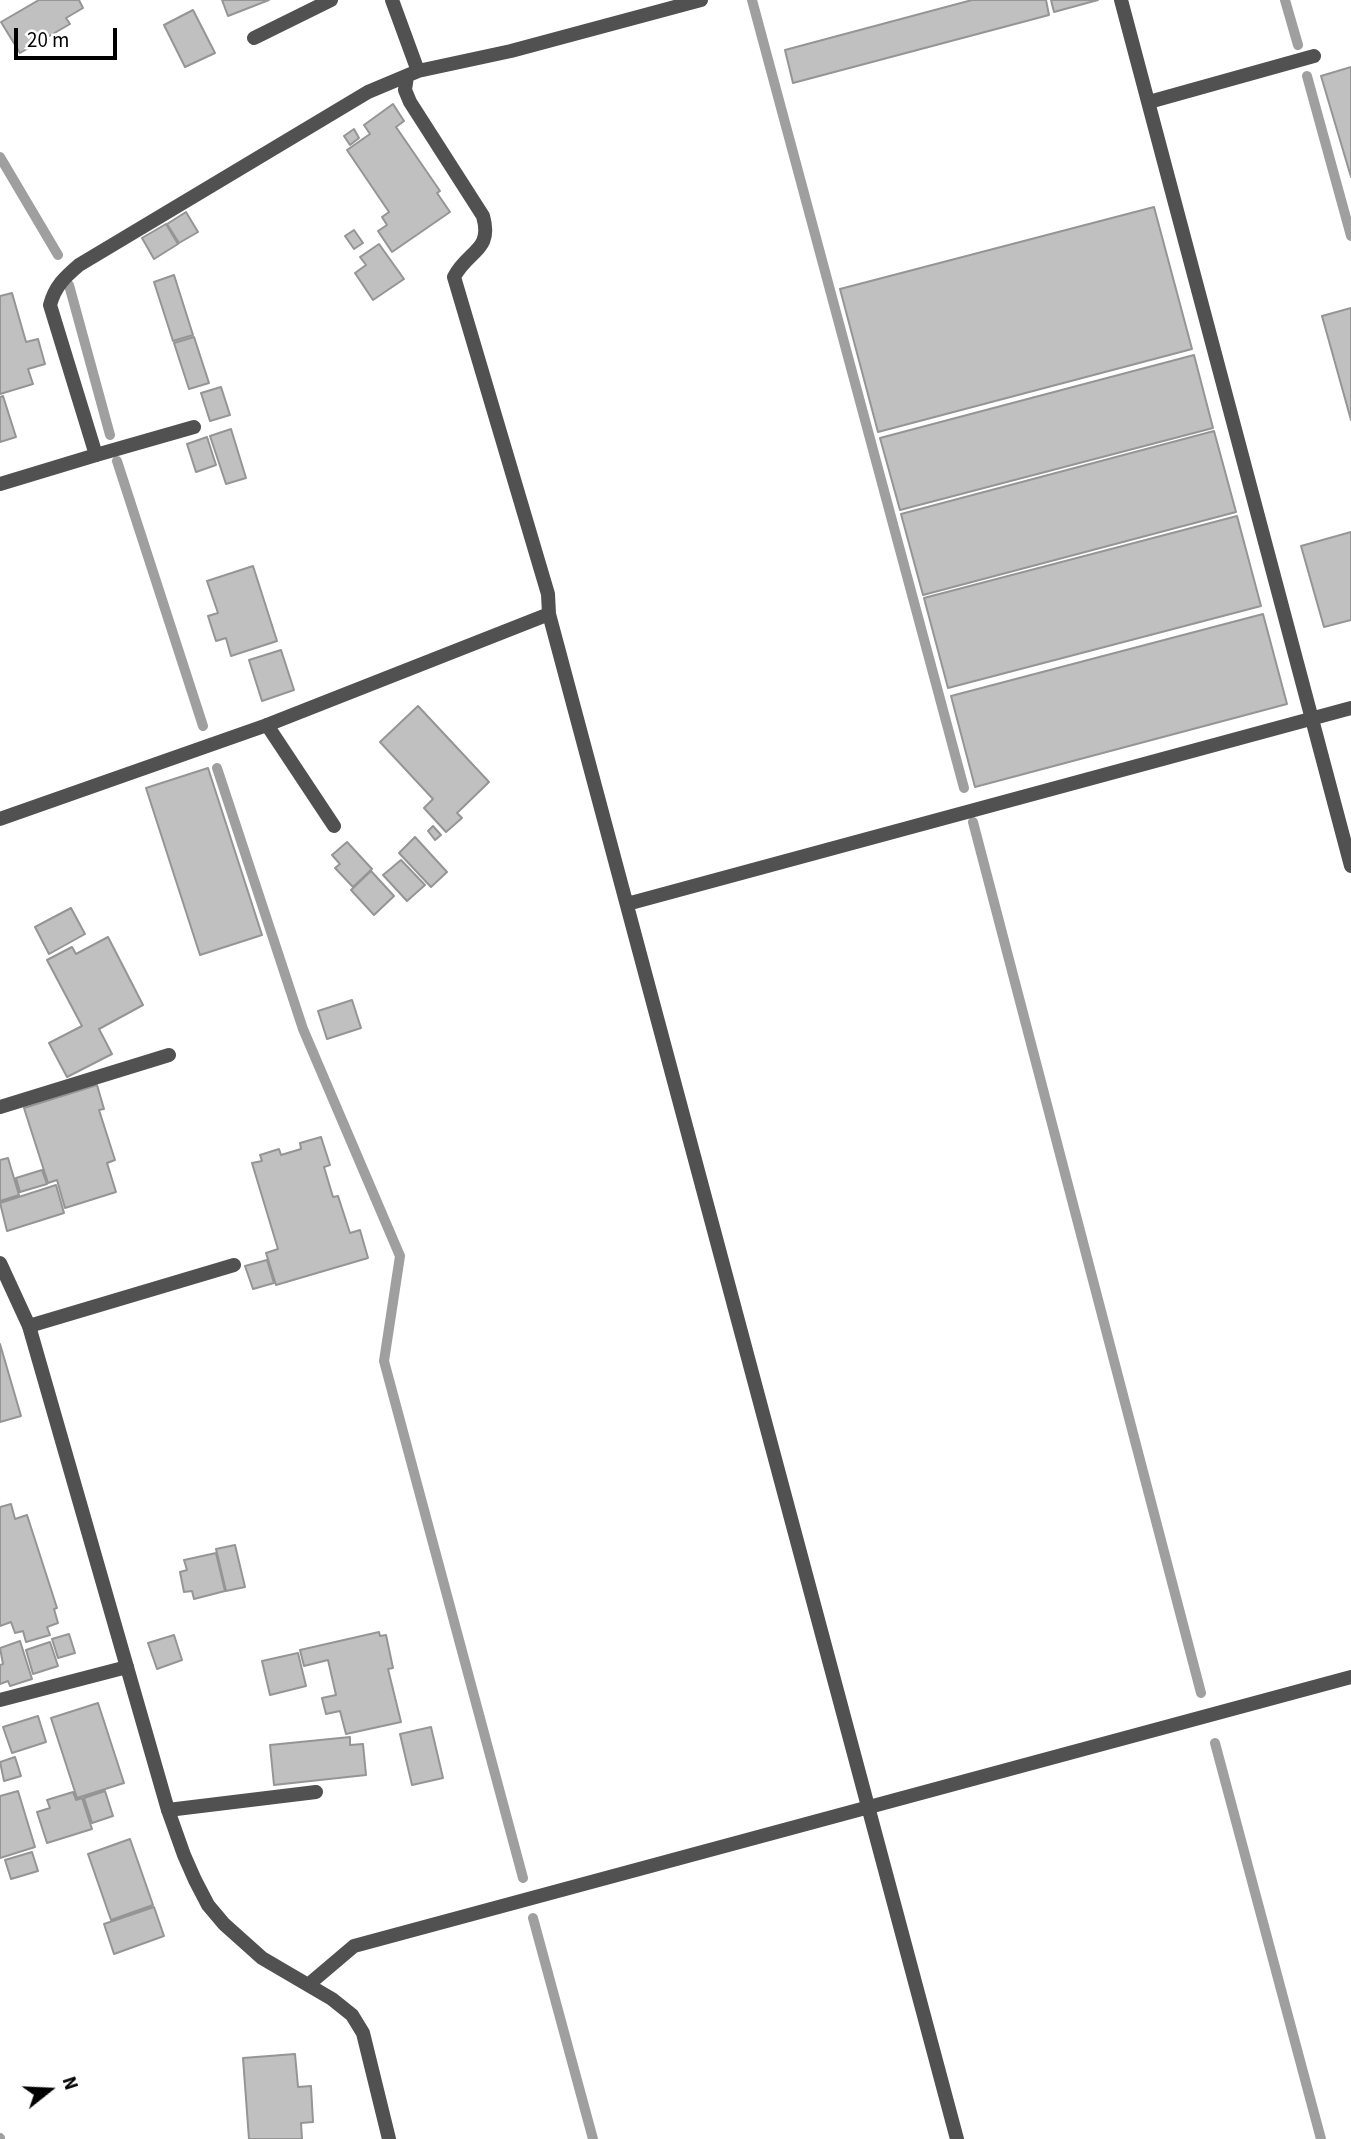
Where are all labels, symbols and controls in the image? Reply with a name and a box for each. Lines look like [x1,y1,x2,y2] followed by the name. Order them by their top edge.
[18,14,121,58] scale bar
[27,25,69,55] text: 20 m
[14,2055,84,2125] north arrow
[55,2073,84,2094] text: N

